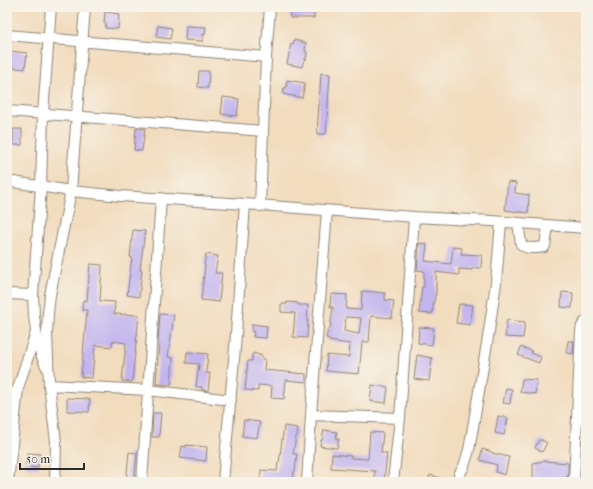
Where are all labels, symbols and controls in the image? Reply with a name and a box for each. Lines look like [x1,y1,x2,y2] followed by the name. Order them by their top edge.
[20,445,84,471] scale bar
[26,452,50,466] text: 50 m

